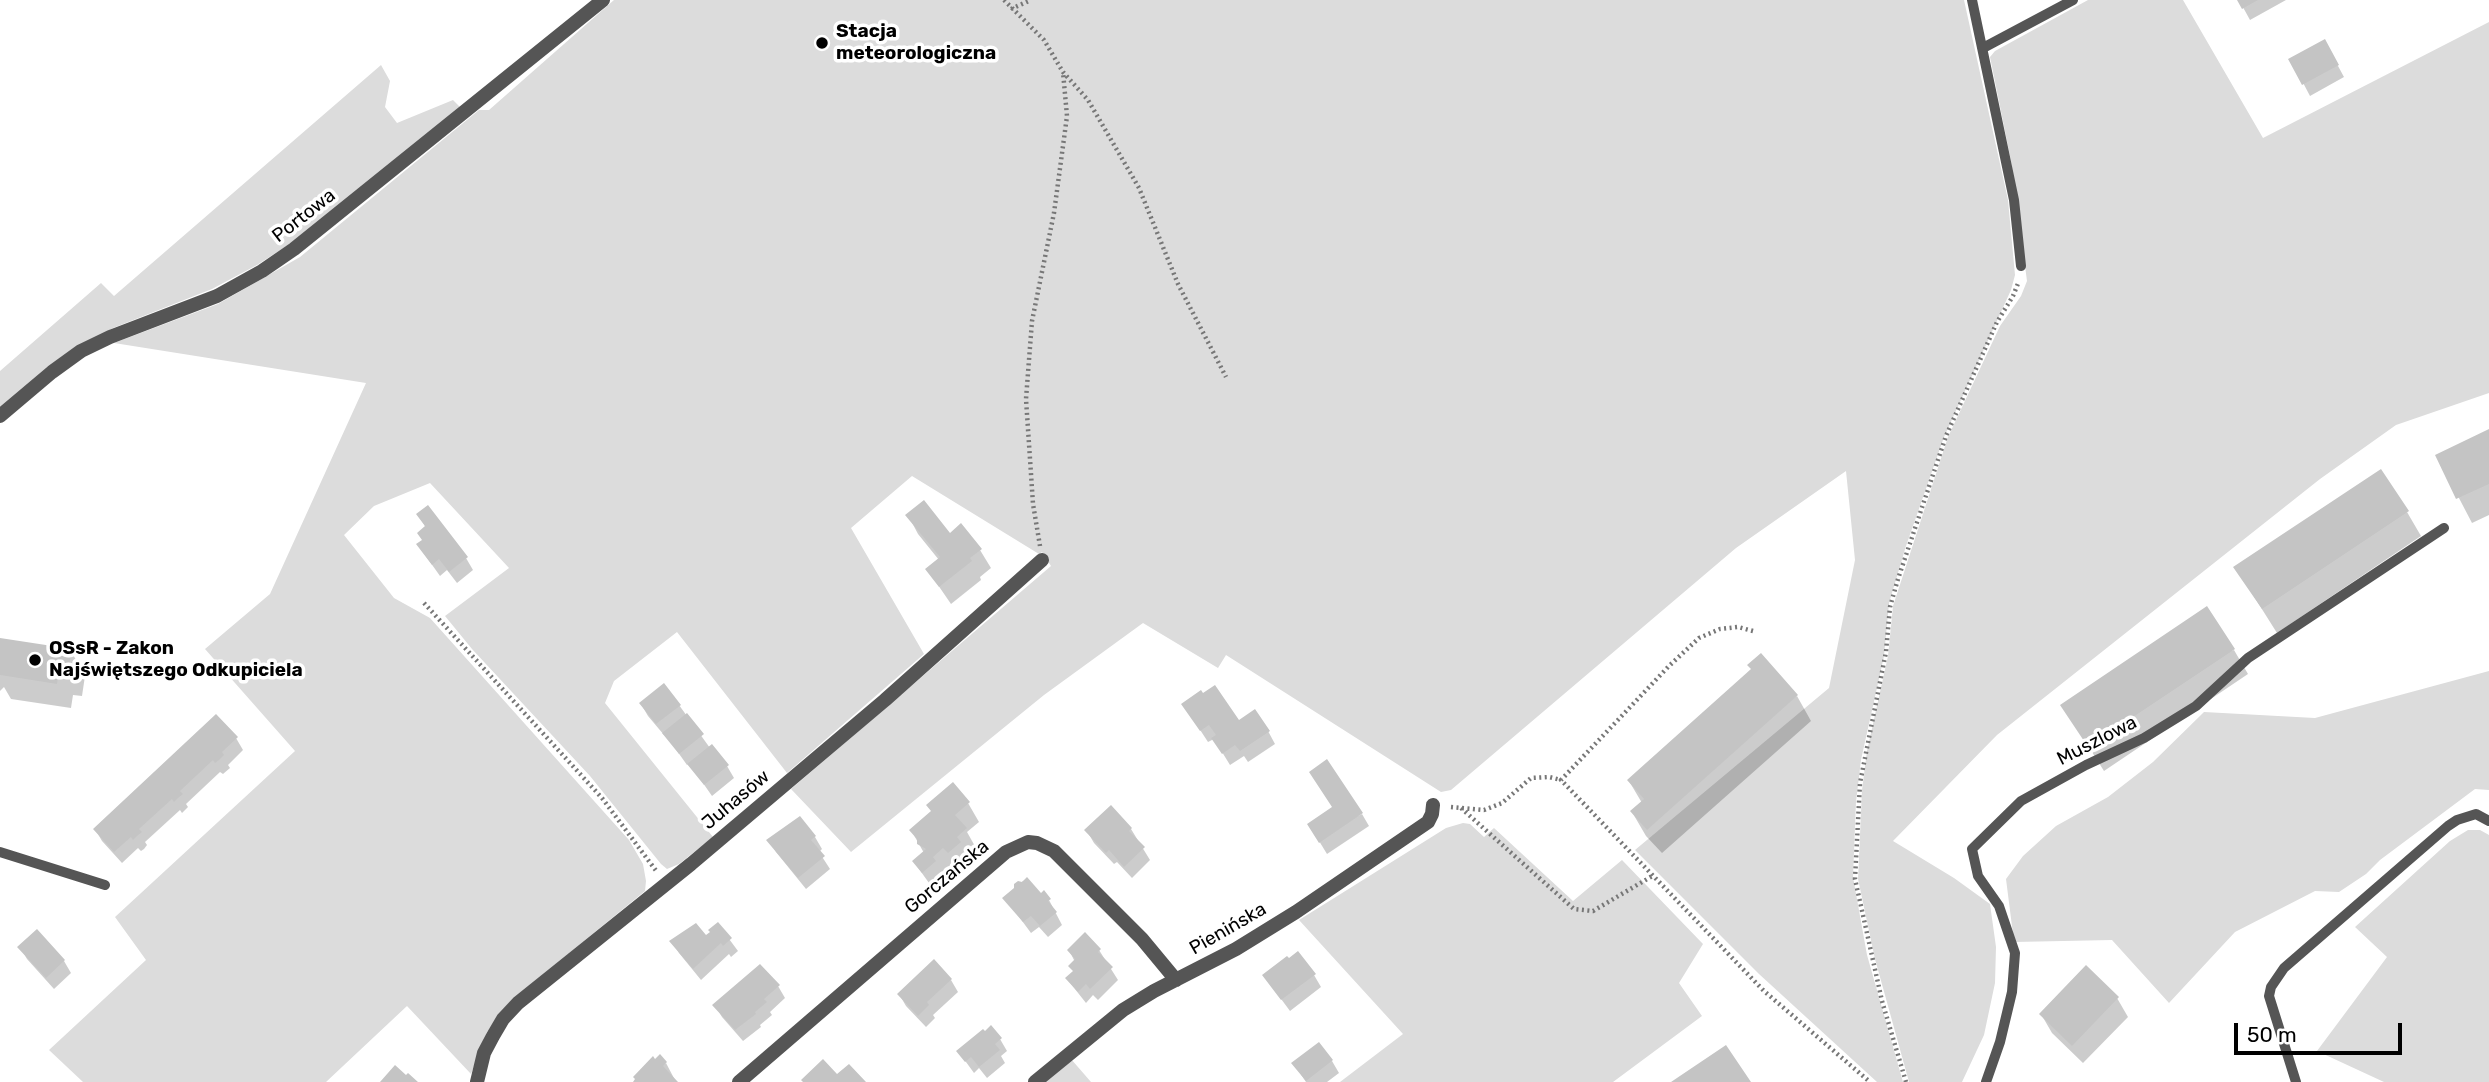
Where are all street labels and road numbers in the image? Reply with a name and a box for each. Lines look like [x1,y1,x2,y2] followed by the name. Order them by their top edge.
[268,184,340,248] street label: Portowa
[2053,711,2141,771] street label: Muszlowa
[698,765,774,835] street label: Juhasów
[900,835,994,919] street label: Gorczańska
[1186,898,1270,960] street label: Pienińska

